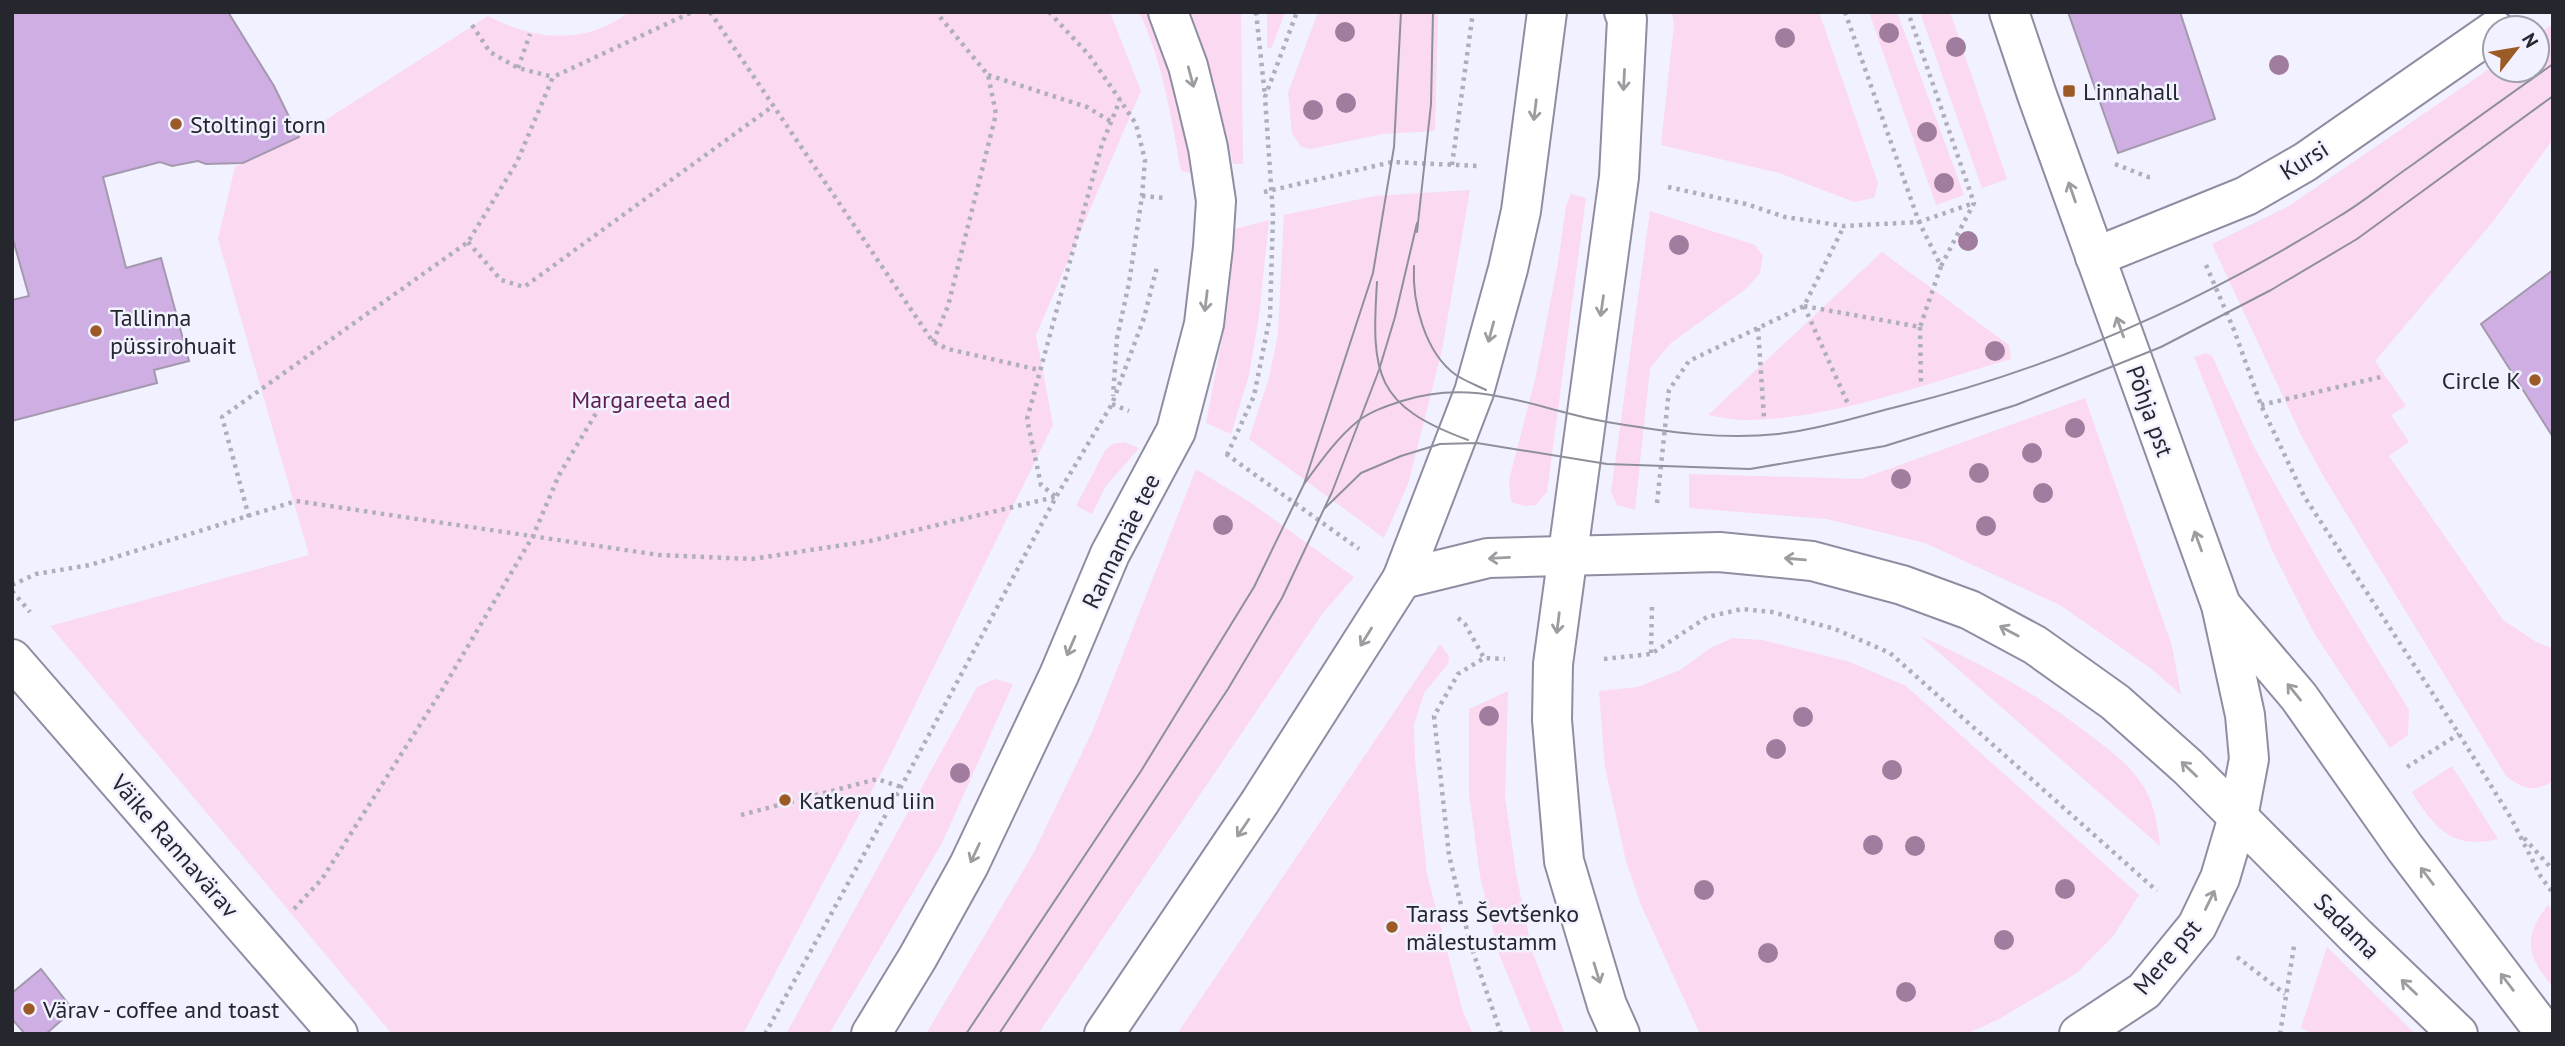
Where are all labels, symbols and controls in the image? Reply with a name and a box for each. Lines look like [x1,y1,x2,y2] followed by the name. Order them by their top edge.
[2481,14,2551,84] north arrow
[2517,29,2544,52] text: N
[1185,65,1198,88] one-way arrow
[1617,68,1630,91] one-way arrow
[2083,76,2179,107] place label: Linnahall
[2061,83,2077,99] marker: Linnahall
[1528,98,1541,120] one-way arrow
[190,109,326,140] place label: Stoltingi torn
[168,116,184,132] marker: Stoltingi torn
[2274,133,2334,187] street label: Kursi
[2065,181,2078,203] one-way arrow
[1200,289,1213,312] one-way arrow
[1596,294,1609,317] one-way arrow
[110,302,236,361] place label: Tallinna püssirohuait
[2113,317,2125,339] one-way arrow
[1483,321,1496,343] one-way arrow
[88,323,104,339] marker: Tallinna püssirohuait
[2119,361,2181,461] street label: Põhja pst
[2442,365,2521,396] place label: Circle K
[2527,372,2543,388] marker: Circle K
[571,384,731,415] park label: Margareeta aed
[1075,469,1167,613] street label: Rannamäe tee
[2190,530,2203,552] one-way arrow
[1488,552,1510,565] one-way arrow
[1784,552,1807,565] one-way arrow
[1552,611,1565,633] one-way arrow
[2000,624,2020,638] one-way arrow
[1358,626,1372,646] one-way arrow
[1063,635,1076,657] one-way arrow
[2286,683,2302,701] one-way arrow
[2181,761,2198,778] one-way arrow
[104,767,246,924] street label: Väike Rannavärav
[799,785,935,816] place label: Katkenud liin
[777,792,793,808] marker: Katkenud liin
[1236,818,1250,837] one-way arrow
[968,842,981,863] one-way arrow
[2419,868,2434,886] one-way arrow
[2307,886,2387,966] street label: Sadama
[2204,890,2217,911] one-way arrow
[1406,898,1579,957] place label: Tarass Ševtšenko mälestustamm
[2126,913,2208,1001] street label: Mere pst
[1384,919,1400,935] marker: Tarass Ševtšenko mälestustamm
[1592,962,1605,984] one-way arrow
[2500,973,2514,992] one-way arrow
[2401,978,2418,995] one-way arrow
[42,994,279,1025] place label: Värav - coffee and toast
[21,1001,37,1017] marker: Värav - coffee and toast

